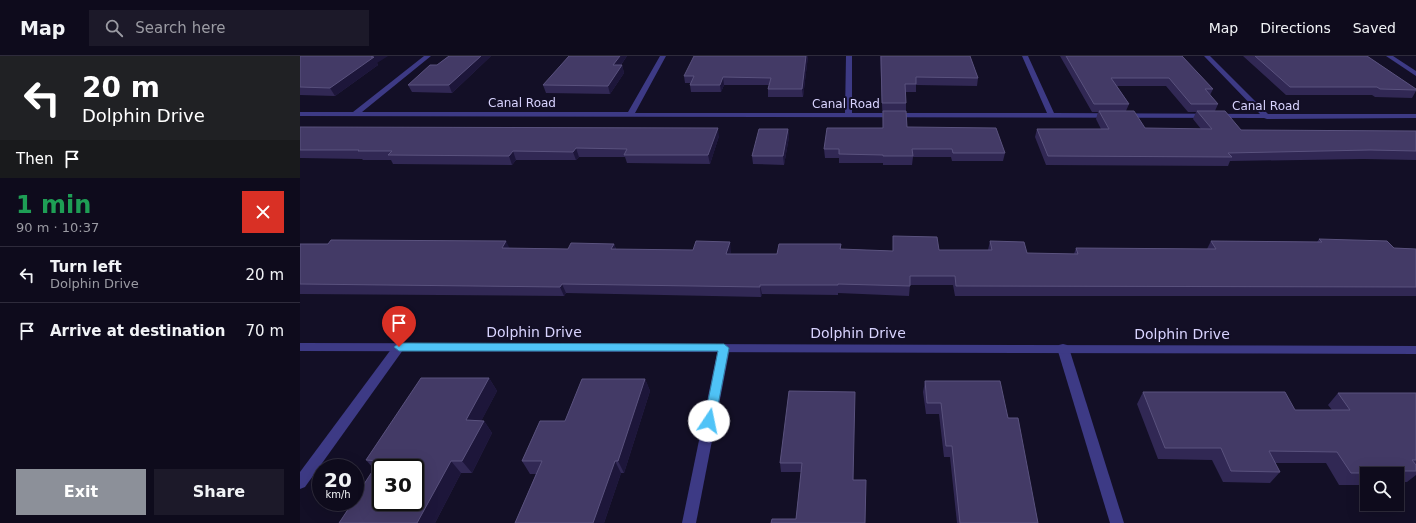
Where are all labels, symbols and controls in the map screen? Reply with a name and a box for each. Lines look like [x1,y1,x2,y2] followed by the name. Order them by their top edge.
[89,10,369,46] search box
[20,17,65,39] text: Map
[103,17,125,39] icon: search
[135,19,225,37] text: Search here
[1209,20,1238,36] text: Map
[1260,20,1331,36] text: Directions
[1353,20,1396,36] text: Saved
[82,71,160,104] text: 20 m
[16,72,68,124] icon: left
[488,96,556,110] street label: Canal Road
[812,97,880,111] street label: Canal Road
[1232,99,1300,113] street label: Canal Road
[82,105,205,126] text: Dolphin Drive
[61,148,83,170] icon: arrive
[16,150,53,168] text: Then
[16,191,91,219] text: 1 min
[242,191,284,233] button: close
[16,220,99,235] text: 90 m · 10:37
[50,258,122,276] text: Turn left
[16,264,38,286] icon: left
[246,266,284,284] text: 20 m
[50,276,139,291] text: Dolphin Drive
[382,306,416,347] pin
[388,312,410,334] icon: arrive
[16,320,38,342] icon: arrive
[50,322,225,340] text: Arrive at destination
[246,322,284,340] text: 70 m
[486,324,582,340] street label: Dolphin Drive
[810,325,906,341] street label: Dolphin Drive
[1134,326,1230,342] street label: Dolphin Drive
[688,400,730,442] position arrow
[372,459,424,511] speed limit sign: 30
[1360,467,1404,511] map controls
[1360,467,1404,511] button: search
[324,468,352,492] text: 20
[16,469,146,515] button: Exit
[154,469,284,515] button: Share
[325,489,351,500] text: km/h

